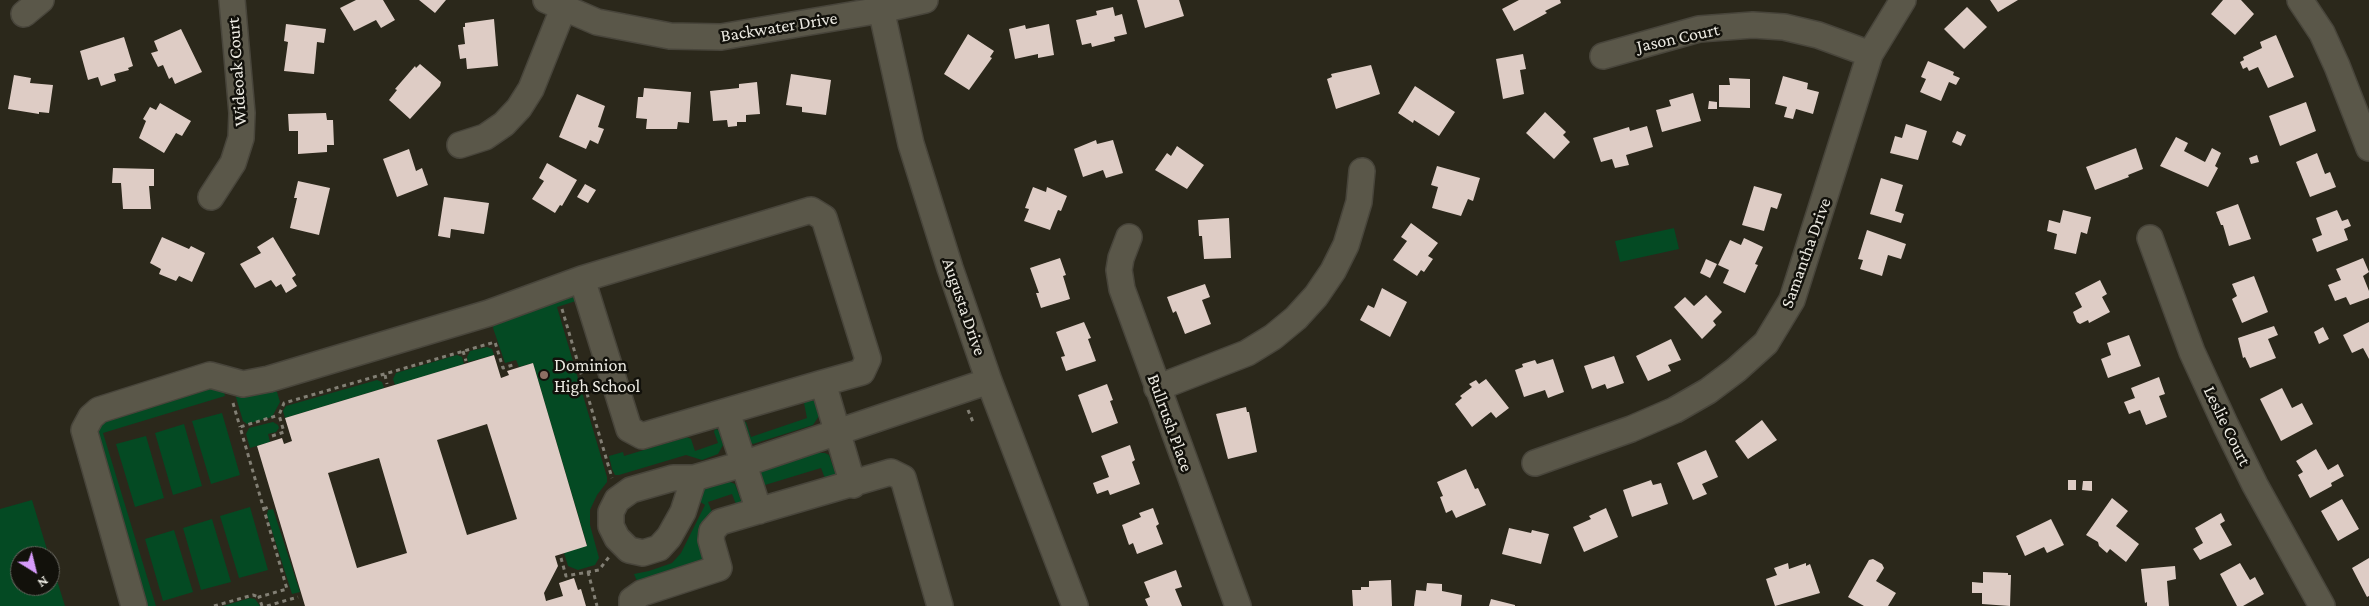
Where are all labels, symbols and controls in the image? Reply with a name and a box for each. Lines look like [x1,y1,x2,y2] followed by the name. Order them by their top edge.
[719,7,839,47] street label: Backwater Drive
[222,17,252,127] street label: Wideoak Court
[1635,19,1721,57] street label: Jason Court
[1776,195,1836,311] street label: Samantha Drive
[937,255,991,359] street label: Augusta Drive
[554,354,640,396] place label: Dominion High School
[538,369,550,381] marker: Dominion High School
[1142,371,1198,475] street label: Bullrush Place
[2198,383,2256,469] street label: Leslie Court
[10,546,60,596] north arrow
[35,573,52,592] text: N

